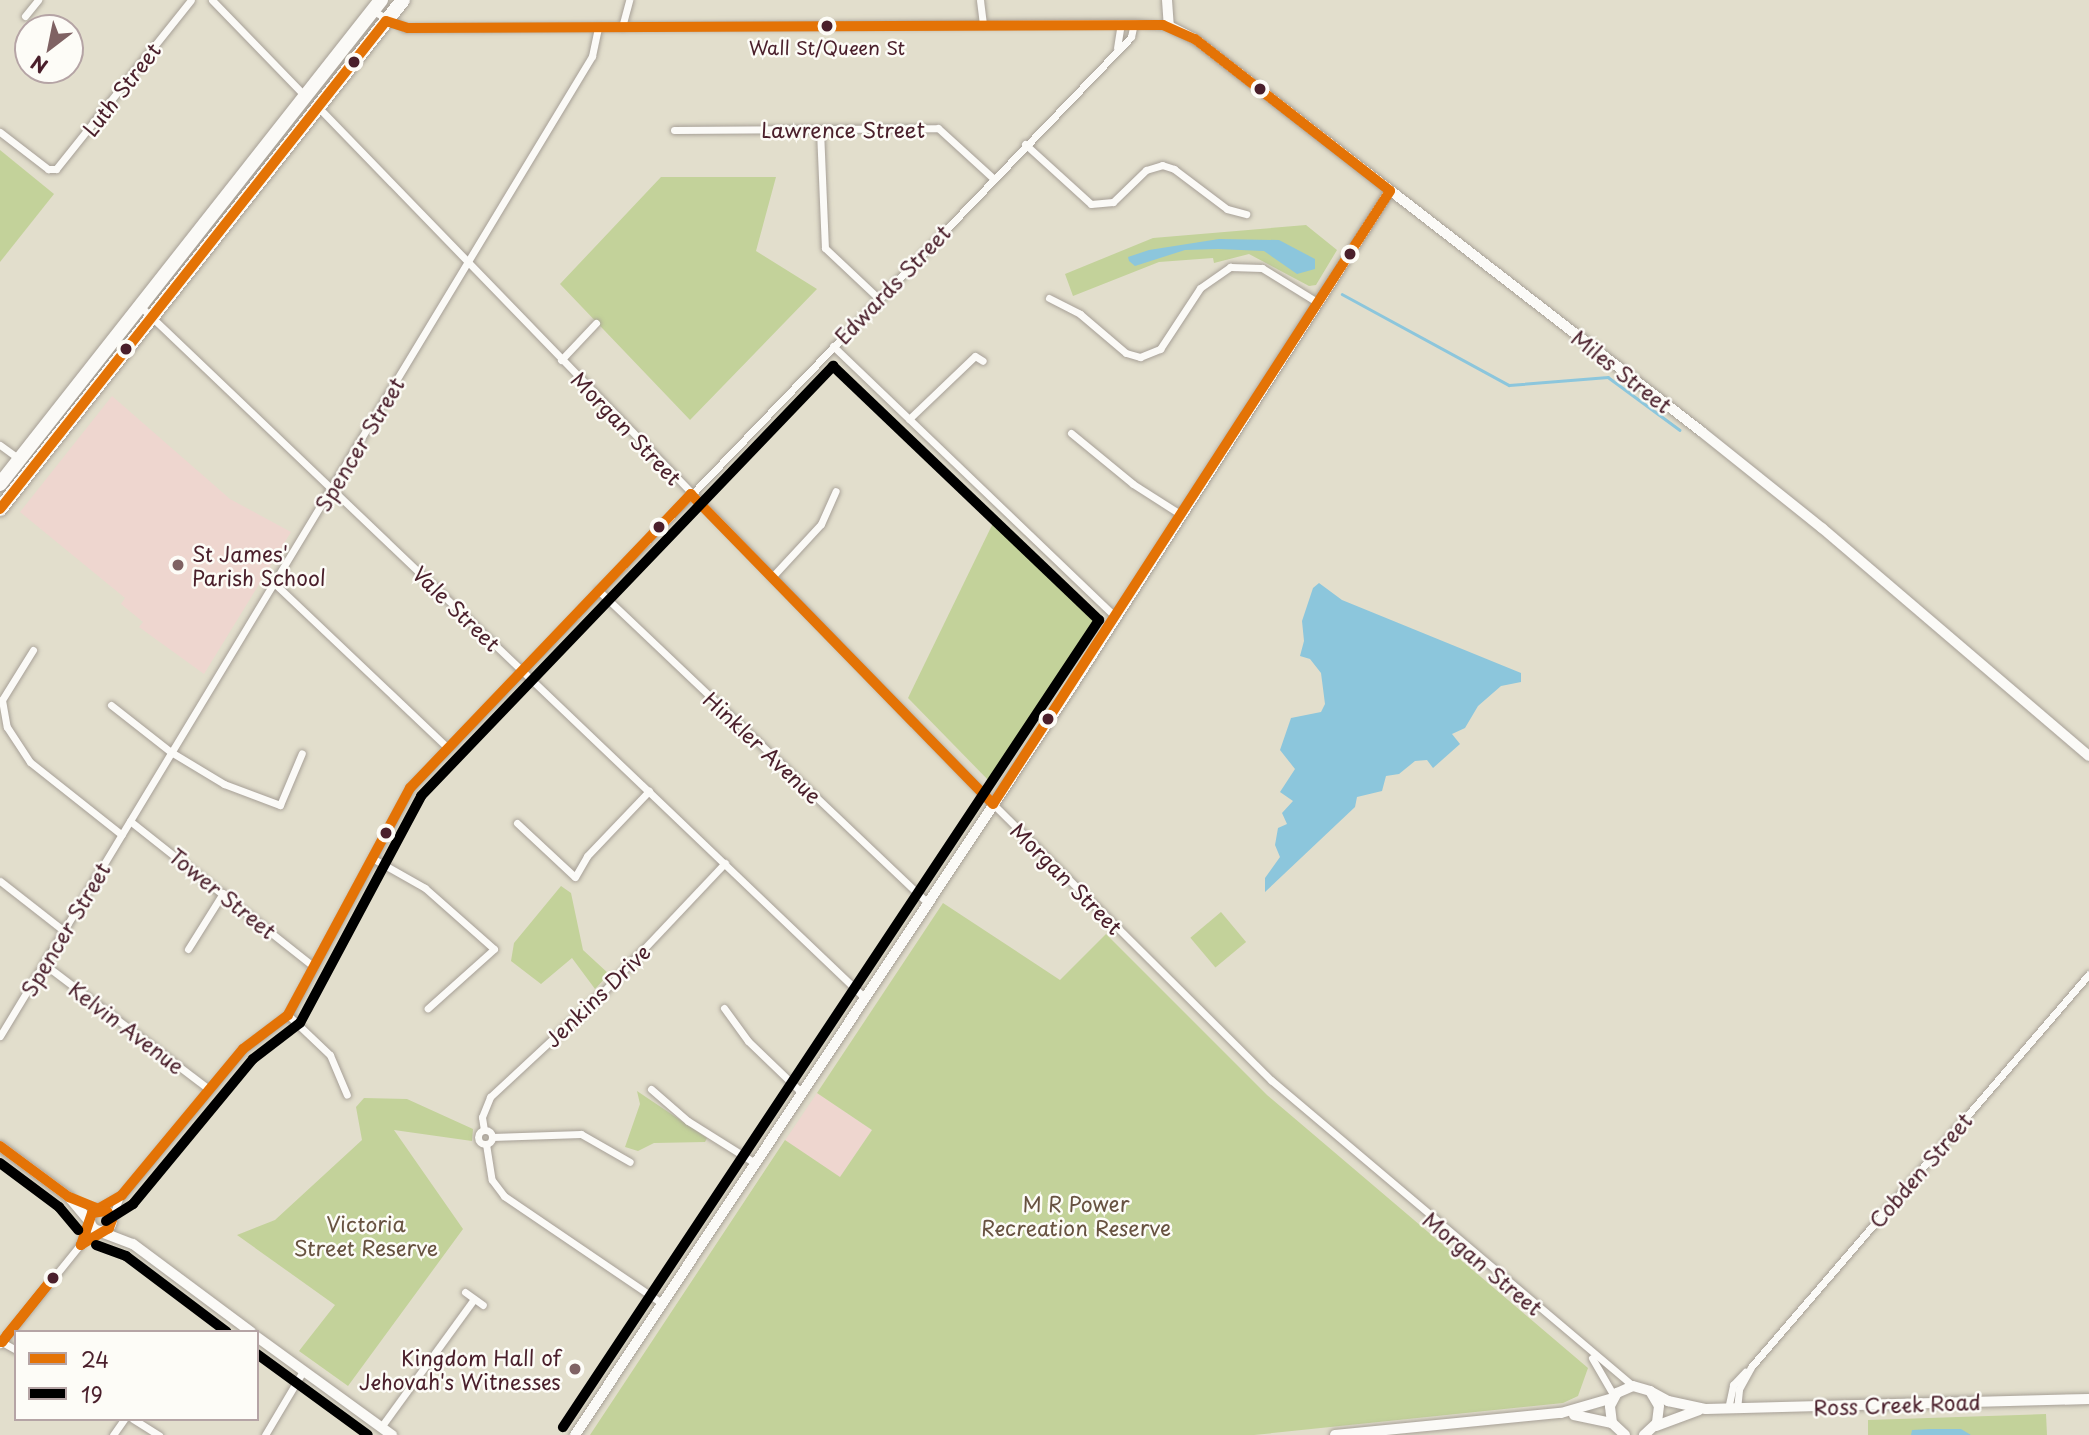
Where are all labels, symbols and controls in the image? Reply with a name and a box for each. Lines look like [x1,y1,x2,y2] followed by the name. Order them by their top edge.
[14,14,84,84] north arrow
[820,19,834,33] marker: Wall St/Queen St
[76,37,166,141] street label: Luth Street
[748,37,906,59] place label: Wall St/Queen St
[25,49,53,81] text: N
[347,55,361,69] unlabelled marker
[1253,82,1267,96] unlabelled marker
[760,116,926,142] street label: Lawrence Street
[829,220,955,348] street label: Edwards Street
[1343,247,1357,261] unlabelled marker
[1566,324,1678,418] street label: Miles Street
[119,342,133,356] unlabelled marker
[567,366,687,490] street label: Morgan Street
[309,373,409,515] street label: Spencer Street
[652,520,666,534] unlabelled marker
[192,540,327,590] place label: St James' Parish School
[170,557,186,573] marker: St James' Parish School
[408,560,506,656] street label: Vale Street
[698,685,828,809] street label: Hinkler Avenue
[1041,712,1055,726] unlabelled marker
[1006,817,1128,939] street label: Morgan Street
[379,826,393,840] unlabelled marker
[165,843,281,943] street label: Tower Street
[15,858,115,1000] street label: Spencer Street
[539,938,655,1052] street label: Jenkins Drive
[64,975,190,1079] street label: Kelvin Avenue
[1863,1107,1977,1233] street label: Cobden Street
[981,1190,1171,1240] park label: M R Power Recreation Reserve
[1418,1206,1548,1320] street label: Morgan Street
[293,1210,439,1260] park label: Victoria Street Reserve
[46,1271,60,1285] unlabelled marker
[14,1330,259,1421] legend
[81,1343,109,1375] text: 24
[359,1344,561,1394] place label: Kingdom Hall of Jehovah's Witnesses
[567,1361,583,1377] marker: Kingdom Hall of Jehovah's Witnesses
[81,1378,103,1410] text: 19
[1811,1388,1983,1420] street label: Ross Creek Road

